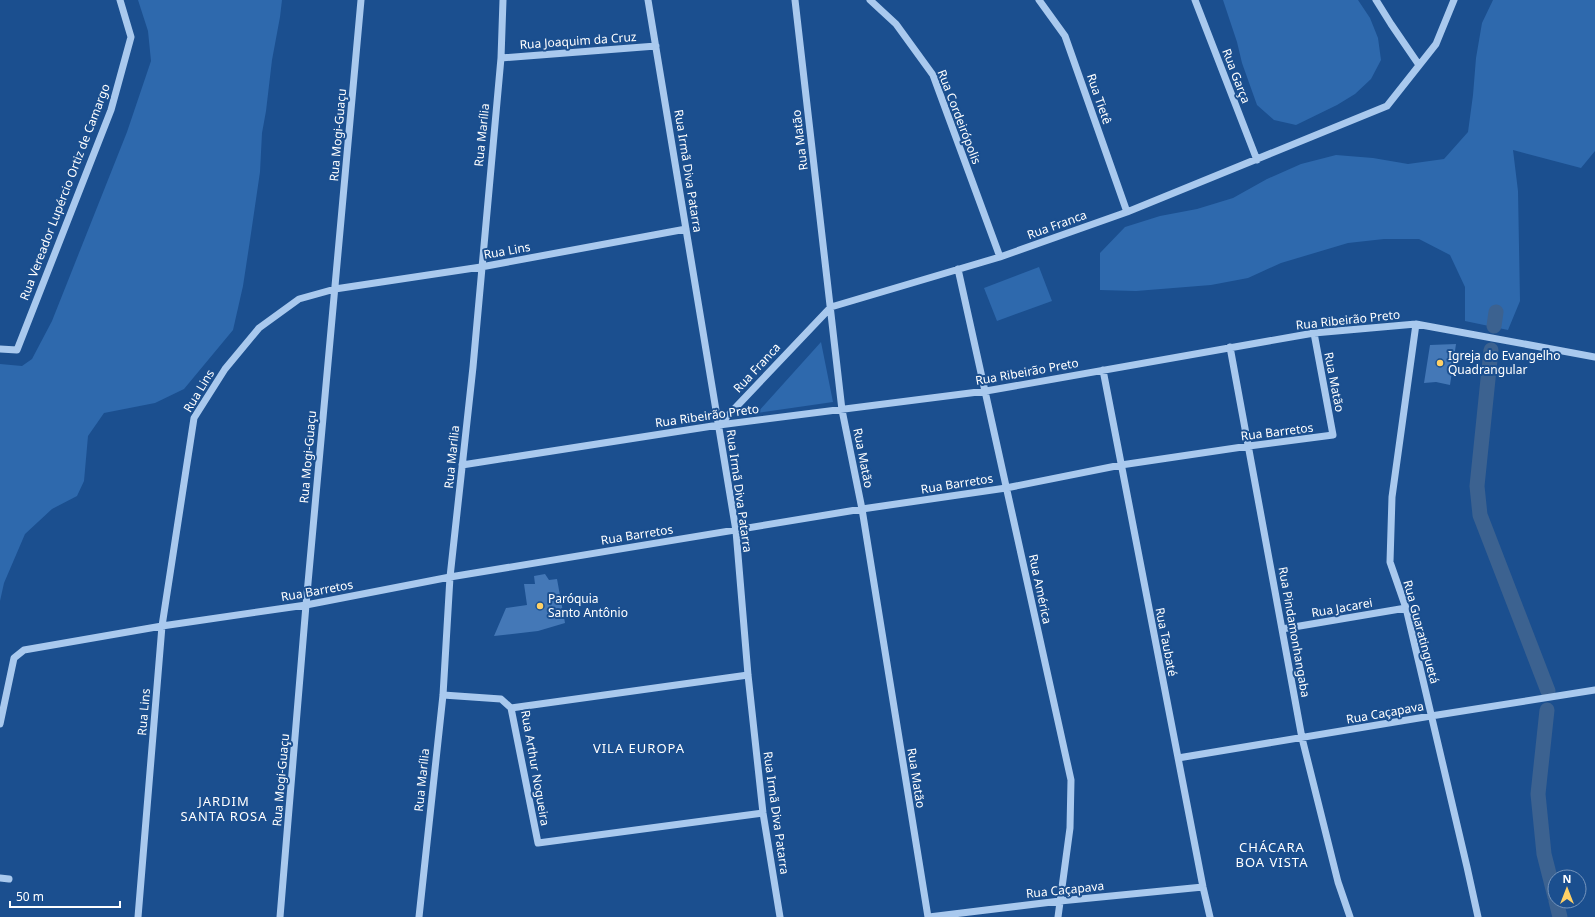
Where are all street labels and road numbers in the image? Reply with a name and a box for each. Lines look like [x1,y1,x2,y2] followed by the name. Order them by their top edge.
[519,28,637,53] street label: Rua Joaquim da Cruz
[1218,46,1255,106] street label: Rua Garça
[934,67,985,167] street label: Rua Cordeirópolis
[1083,71,1116,127] street label: Rua Tietê
[15,81,114,303] street label: Rua Vereador Lupércio Ortiz de Camargo
[325,88,350,182] street label: Rua Mogi-Guaçu
[470,103,493,167] street label: Rua Marília
[670,108,707,234] street label: Rua Irmã Diva Patarra
[787,109,812,171] street label: Rua Matão
[1025,206,1089,243] street label: Rua Franca
[482,238,532,263] street label: Rua Lins
[1295,306,1401,333] street label: Rua Ribeirão Preto
[729,339,784,396] street label: Rua Franca
[1320,350,1349,413] street label: Rua Matão
[974,354,1080,389] street label: Rua Ribeirão Preto
[179,366,218,415] street label: Rua Lins
[654,400,760,431] street label: Rua Ribeirão Preto
[295,410,320,504] street label: Rua Mogi-Guaçu
[1240,419,1314,444] street label: Rua Barretos
[440,425,463,489] street label: Rua Marília
[849,426,878,489] street label: Rua Matão
[722,428,757,554] street label: Rua Irmã Diva Patarra
[920,469,995,498] street label: Rua Barretos
[600,520,675,549] street label: Rua Barretos
[1025,552,1056,625] street label: Rua América
[1275,565,1314,699] street label: Rua Pindamonhangaba
[279,576,355,605] street label: Rua Barretos
[1399,578,1443,686] street label: Rua Guaratinguetá
[1310,594,1374,621] street label: Rua Jacarei
[1151,606,1182,678] street label: Rua Taubaté
[133,687,154,736] street label: Rua Lins
[1345,697,1425,728] street label: Rua Caçapava
[517,709,554,827] street label: Rua Arthur Nogueira
[268,733,293,827] street label: Rua Mogi-Guaçu
[903,747,930,809] street label: Rua Matão
[410,748,433,812] street label: Rua Marília
[759,750,794,876] street label: Rua Irmã Diva Patarra
[1025,877,1105,902] street label: Rua Caçapava

